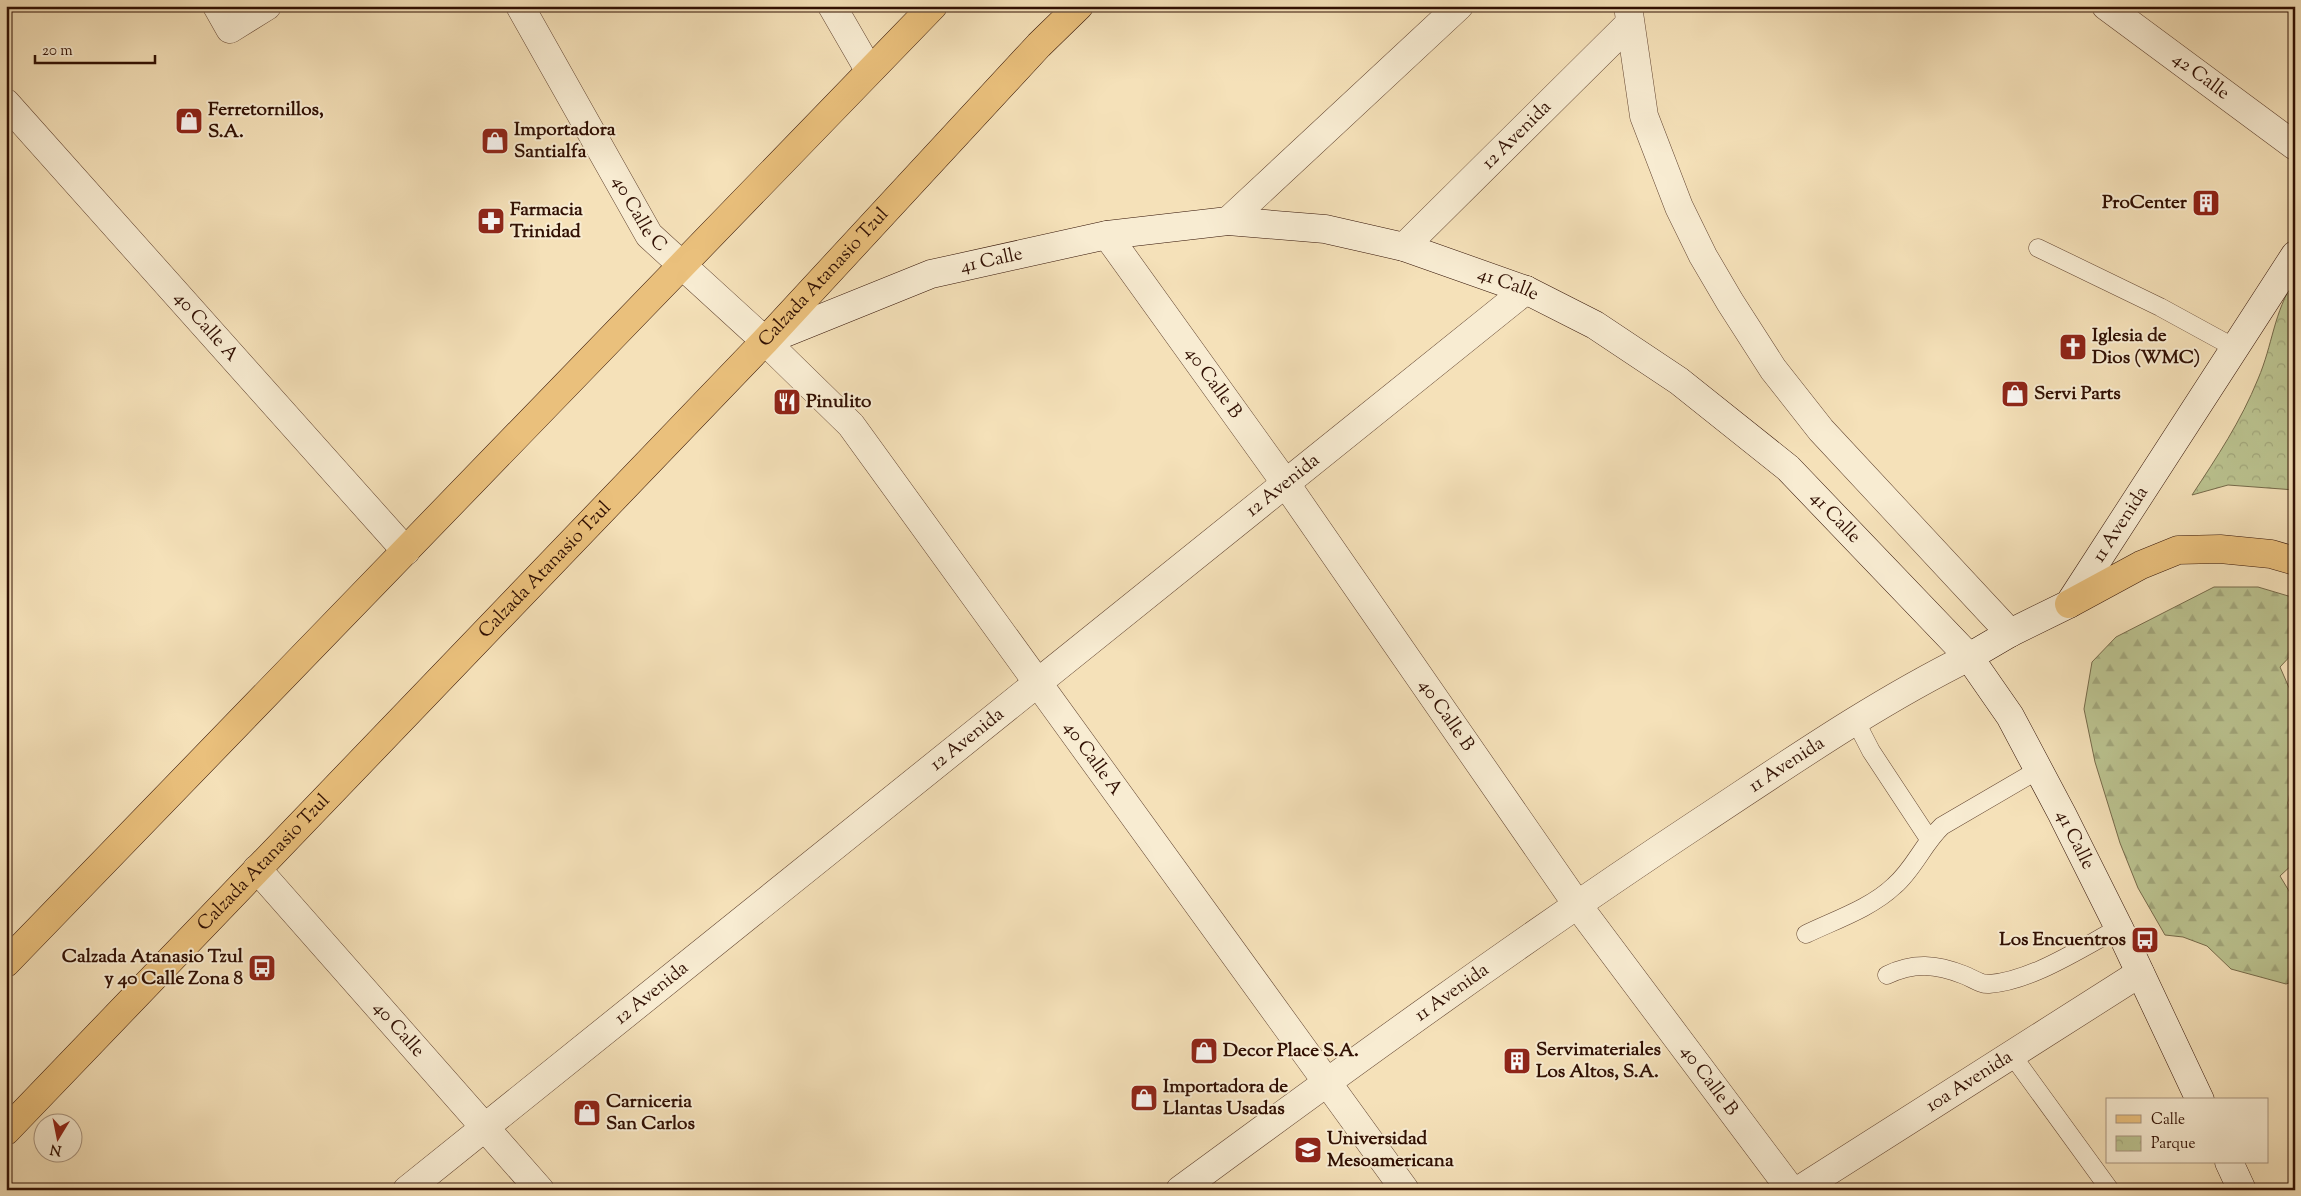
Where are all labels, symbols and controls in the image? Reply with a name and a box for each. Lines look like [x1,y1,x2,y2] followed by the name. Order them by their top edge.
[35,32,155,64] scale bar
[42,41,73,62] text: 20 m
[2166,46,2235,107] street label: 42 Calle
[1476,94,1558,176] street label: 12 Avenida
[208,97,324,146] place label: Ferretornillos, S.A.
[174,106,204,136] shop icon: Ferretornillos, S.A.
[514,117,616,166] place label: Importadora Santialfa
[480,126,510,156] shop icon: Importadora Santialfa
[605,171,673,259] street label: 40 Calle C
[2191,188,2221,218] building icon: ProCenter
[2102,190,2188,217] place label: ProCenter
[510,197,583,246] place label: Farmacia Trinidad
[752,202,895,353] street label: Calzada Atanasio Tzul
[476,206,506,236] pharmacy icon: Farmacia Trinidad
[958,241,1025,281] street label: 41 Calle
[1474,261,1544,308] street label: 41 Calle
[167,286,245,368] street label: 40 Calle A
[2092,323,2200,372] place label: Iglesia de Dios (WMC)
[2058,332,2088,362] church icon: Iglesia de Dios (WMC)
[1178,341,1248,424] street label: 40 Calle B
[2000,379,2030,409] shop icon: Servi Parts
[2034,381,2121,408] place label: Servi Parts
[772,387,802,417] restaurant icon: Pinulito
[806,389,872,416] place label: Pinulito
[1240,447,1326,524] street label: 12 Avenida
[2086,481,2155,568] street label: 11 Avenida
[1804,485,1867,550] street label: 41 Calle
[472,495,618,645] street label: Calzada Atanasio Tzul
[1411,674,1481,757] street label: 40 Calle B
[924,701,1010,778] street label: 12 Avenida
[1056,716,1129,802] street label: 40 Calle A
[1743,730,1830,800] street label: 11 Avenida
[191,788,336,937] street label: Calzada Atanasio Tzul
[2049,806,2101,874] street label: 41 Calle
[2130,925,2160,955] bus stop icon: Los Encuentros
[1999,927,2127,954] place label: Los Encuentros
[62,944,244,993] place label: Calzada Atanasio Tzul y 40 Calle Zona 8
[247,953,277,983] bus stop icon: Calzada Atanasio Tzul y 40 Calle Zona 8
[609,955,695,1031] street label: 12 Avenida
[1409,957,1495,1028] street label: 11 Avenida
[366,996,431,1064] street label: 40 Calle
[1189,1036,1219,1066] shop icon: Decor Place S.A.
[1536,1037,1662,1086] place label: Servimateriales Los Altos, S.A.
[1223,1038,1359,1065] place label: Decor Place S.A.
[1673,1039,1745,1122] street label: 40 Calle B
[1921,1044,2018,1119] street label: 10a Avenida
[1502,1046,1532,1076] building icon: Servimateriales Los Altos, S.A.
[1163,1074,1288,1123] place label: Importadora de Llantas Usadas
[1129,1083,1159,1113] shop icon: Importadora de Llantas Usadas
[606,1089,695,1138] place label: Carniceria San Carlos
[572,1098,602,1128] shop icon: Carniceria San Carlos
[2106,1098,2268,1164] legend
[2151,1110,2185,1131] text: Calle
[32,1114,82,1164] north arrow
[1327,1126,1454,1175] place label: Universidad Mesoamericana
[2151,1134,2195,1155] text: Parque
[1293,1135,1323,1165] school or university icon: Universidad Mesoamericana
[49,1138,63,1160] text: N

